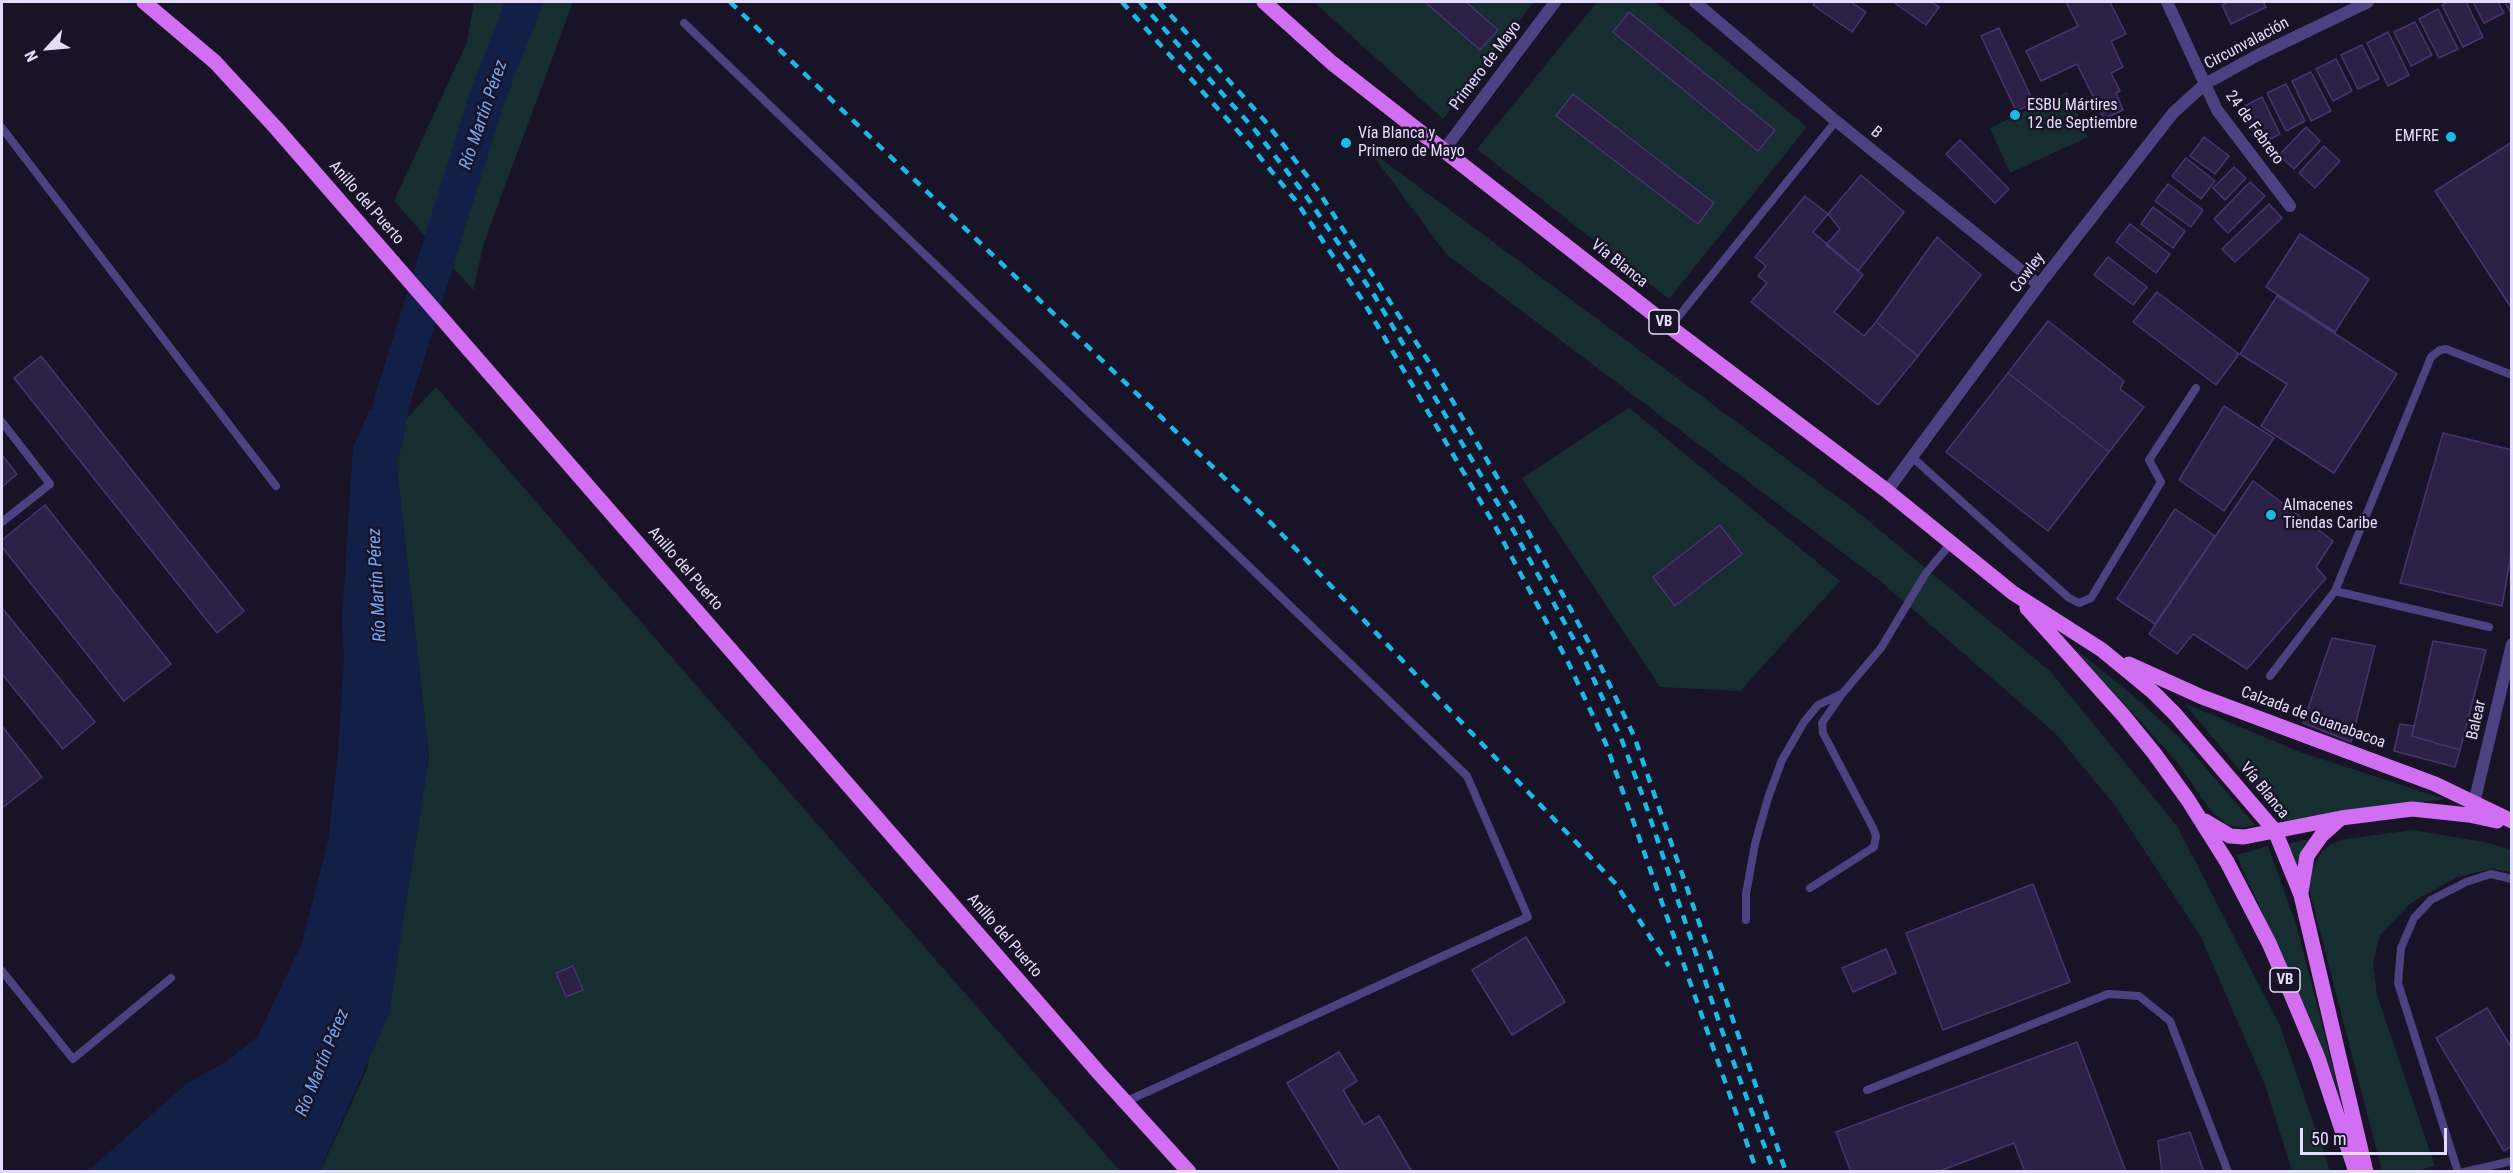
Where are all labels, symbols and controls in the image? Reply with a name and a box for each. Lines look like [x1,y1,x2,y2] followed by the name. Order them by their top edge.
[2201,14,2293,74] street label: Circunvalación
[18,18,78,78] north arrow
[1446,18,1526,114] street label: Primero de Mayo
[21,48,42,65] text: N
[455,58,513,172] water label: Río Martín Pérez
[2221,87,2287,169] street label: 24 de Febrero
[2027,96,2137,134] place label: ESBU Mártires 12 de Septiembre
[2008,108,2022,122] marker: ESBU Mártires 12 de Septiembre
[1867,123,1885,143] street label: B
[1358,124,1465,162] place label: Vía Blanca y Primero de Mayo
[2395,127,2439,147] place label: EMFRE
[2444,130,2458,144] marker: EMFRE
[1339,136,1353,150] marker: Vía Blanca y Primero de Mayo
[324,157,408,249] street label: Anillo del Puerto
[1587,236,1651,292] street label: Vía Blanca
[2007,249,2049,297] street label: Cowley
[1649,310,1679,334] road number: VB
[2283,496,2377,534] place label: Almacenes Tiendas Caribe
[2264,508,2278,522] marker: Almacenes Tiendas Caribe
[643,523,727,615] street label: Anillo del Puerto
[364,527,392,643] water label: Río Martín Pérez
[2238,683,2388,753] street label: Calzada de Guanabacoa
[2463,698,2491,742] street label: Balear
[2235,759,2293,823] street label: Vía Blanca
[962,890,1046,982] street label: Anillo del Puerto
[2270,968,2300,992] road number: VB
[292,1006,354,1120] water label: Río Martín Pérez
[2303,1116,2450,1154] scale bar
[2311,1128,2346,1149] text: 50 m

